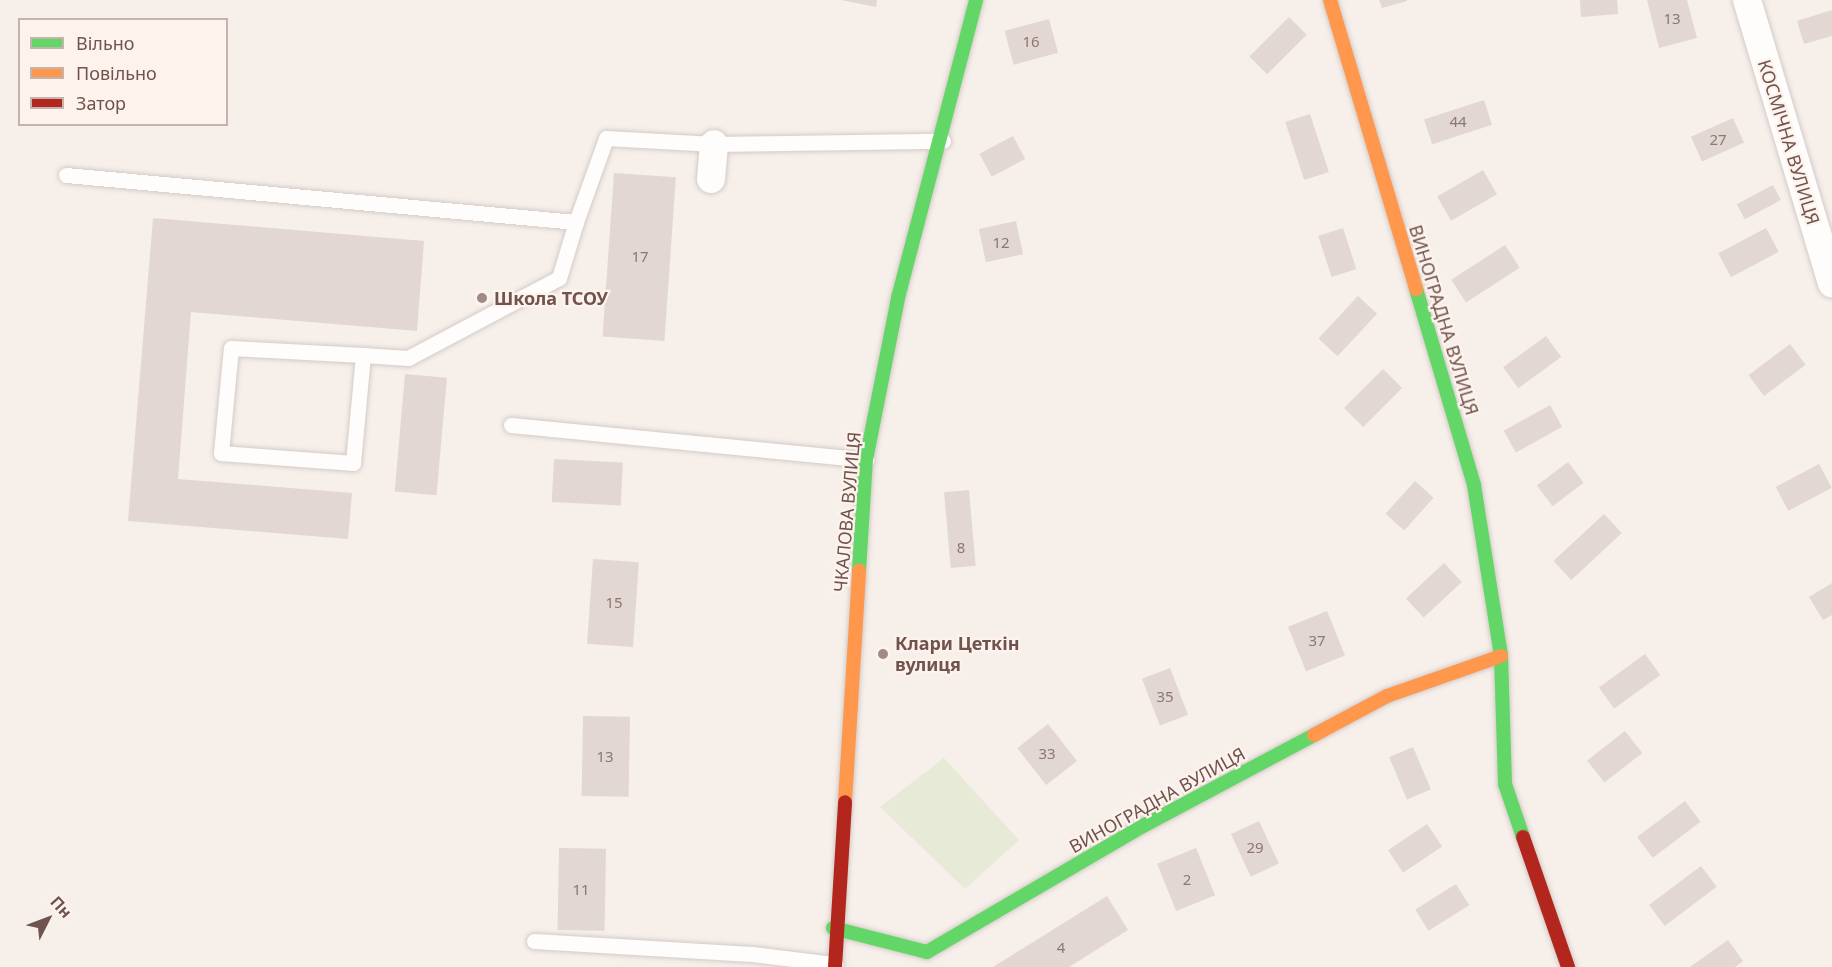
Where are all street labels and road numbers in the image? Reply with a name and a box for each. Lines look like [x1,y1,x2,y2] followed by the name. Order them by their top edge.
[1754,57,1824,227] street label: КОСМІЧНА ВУЛИЦЯ
[1405,222,1483,418] street label: ВИНОГРАДНА ВУЛИЦЯ
[829,431,865,593] street label: ЧКАЛОВА ВУЛИЦЯ
[1065,743,1249,857] street label: ВИНОГРАДНА ВУЛИЦЯ

